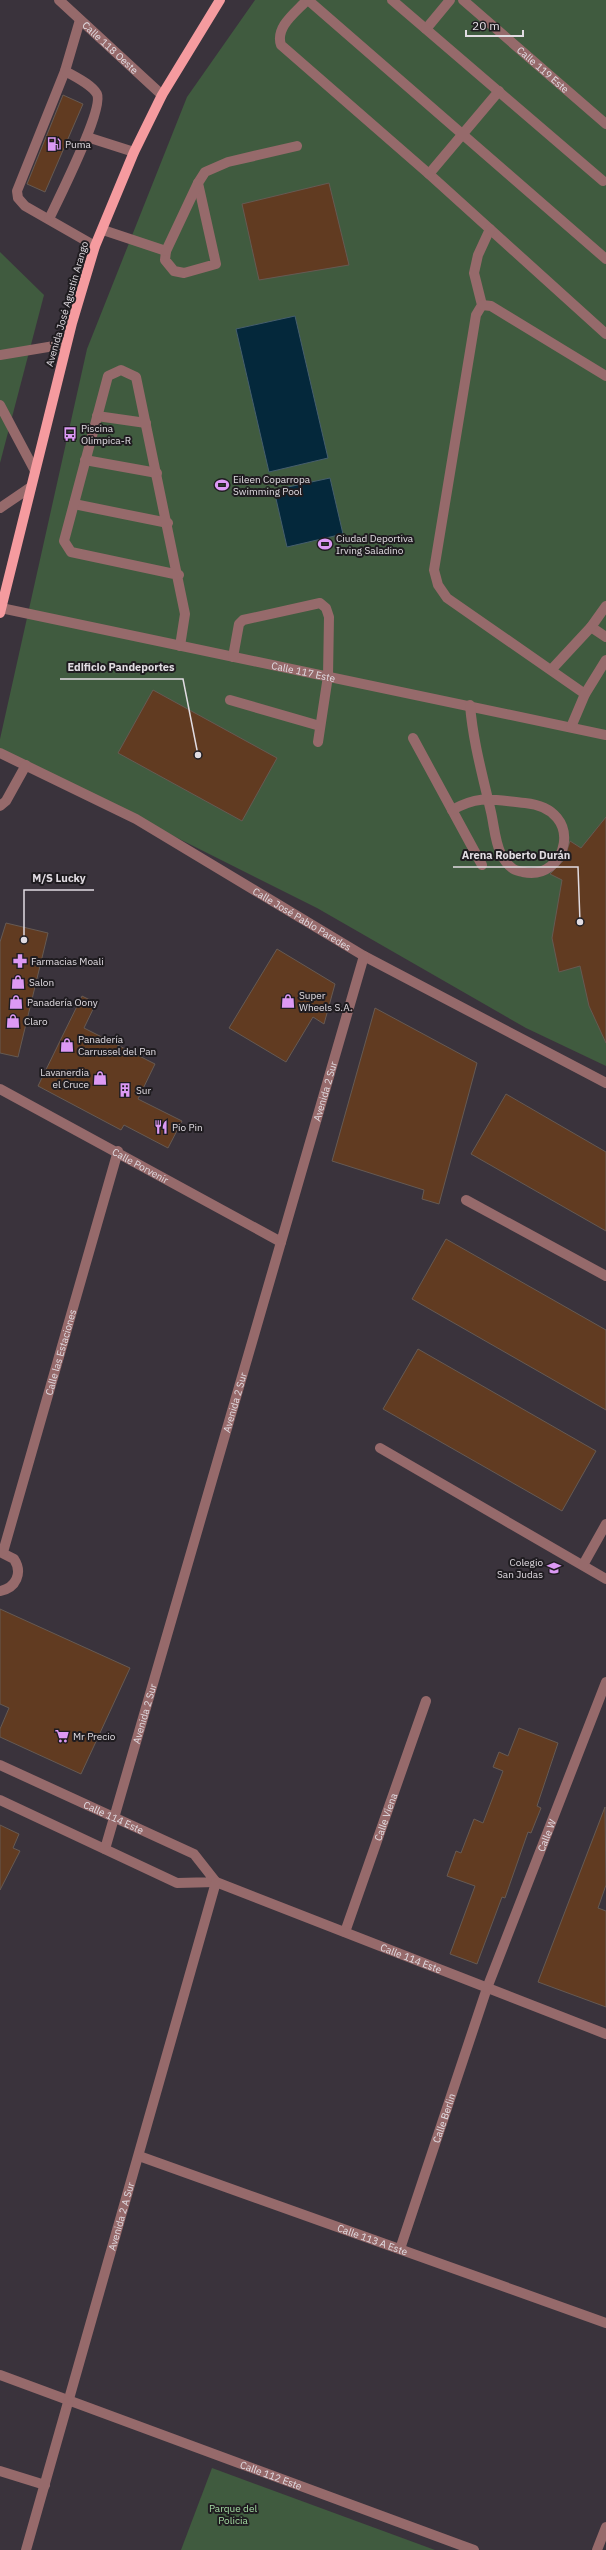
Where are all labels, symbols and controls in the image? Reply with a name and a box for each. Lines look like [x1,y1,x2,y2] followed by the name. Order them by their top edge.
[466,12,523,38] scale bar
[80,18,142,77] street label: Calle 118 Oeste
[472,18,500,33] text: 20 m
[514,43,572,96] street label: Calle 119 Este
[46,136,62,152] fuel station icon: Puma
[65,138,91,151] place label: Puma
[43,239,91,368] street label: Avenida José Agustín Arango
[81,422,131,447] place label: Piscina Olimpica-R
[62,426,78,442] bus stop icon: Piscina Olimpica-R
[233,473,311,498] place label: Eileen Coparropa Swimming Pool
[214,477,230,493] sports icon: Eileen Coparropa Swimming Pool
[336,532,414,557] place label: Ciudad Deportiva Irving Saladino
[317,536,333,552] sports icon: Ciudad Deportiva Irving Saladino
[60,656,183,679] callout: Edificio Pandeportes
[270,658,337,685] street label: Calle 117 Este
[67,660,175,674] text: Edificio Pandeportes
[453,844,578,867] callout: Arena Roberto Durán
[462,848,570,862] text: Arena Roberto Durán
[24,867,94,890] callout: M/S Lucky
[32,871,86,885] text: M/S Lucky
[250,884,354,954] street label: Calle José Pablo Paredes
[12,953,28,969] pharmacy icon: Farmacias Moali
[31,955,104,968] place label: Farmacias Moali
[10,974,26,990] shop icon: Salon
[29,976,54,989] place label: Salon
[299,989,352,1014] place label: Super Wheels S.A.
[280,993,296,1009] shop icon: Super Wheels S.A.
[8,994,24,1010] shop icon: Panadería Oony
[27,996,98,1009] place label: Panadería Oony
[5,1013,21,1029] shop icon: Claro
[24,1015,48,1028] place label: Claro
[78,1033,156,1058] place label: Panadería Carrussel del Pan
[59,1037,75,1053] shop icon: Panadería Carrussel del Pan
[310,1059,340,1123] street label: Avenida 2 Sur
[40,1066,90,1091] place label: Lavanerdia el Cruce
[92,1070,108,1086] shop icon: Lavanerdia el Cruce
[117,1082,133,1098] building icon: Sur
[136,1084,151,1097] place label: Sur
[153,1119,169,1135] restaurant icon: Pio Pin
[172,1121,203,1134] place label: Pio Pin
[110,1145,171,1186] street label: Calle Porvenir
[42,1307,79,1397] street label: Calle las Estaciones
[220,1371,249,1434] street label: Avenida 2 Sur
[497,1556,543,1581] place label: Colegio San Judas
[546,1560,562,1576] school or university icon: Colegio San Judas
[129,1682,159,1745] street label: Avenida 2 Sur
[54,1728,70,1744] supermarket icon: Mr Precio
[73,1730,116,1743] place label: Mr Precio
[371,1791,400,1843] street label: Calle Viena
[81,1798,146,1837] street label: Calle 114 Este
[534,1817,559,1853] street label: Calle W
[379,1940,444,1976] street label: Calle 114 Este
[429,2092,458,2145] street label: Calle Berlin
[105,2180,137,2252] street label: Avenida 2 A Sur
[336,2221,410,2258] street label: Calle 113 A Este
[238,2458,304,2493] street label: Calle 112 Este
[209,2502,257,2527] park label: Parque del Policia

